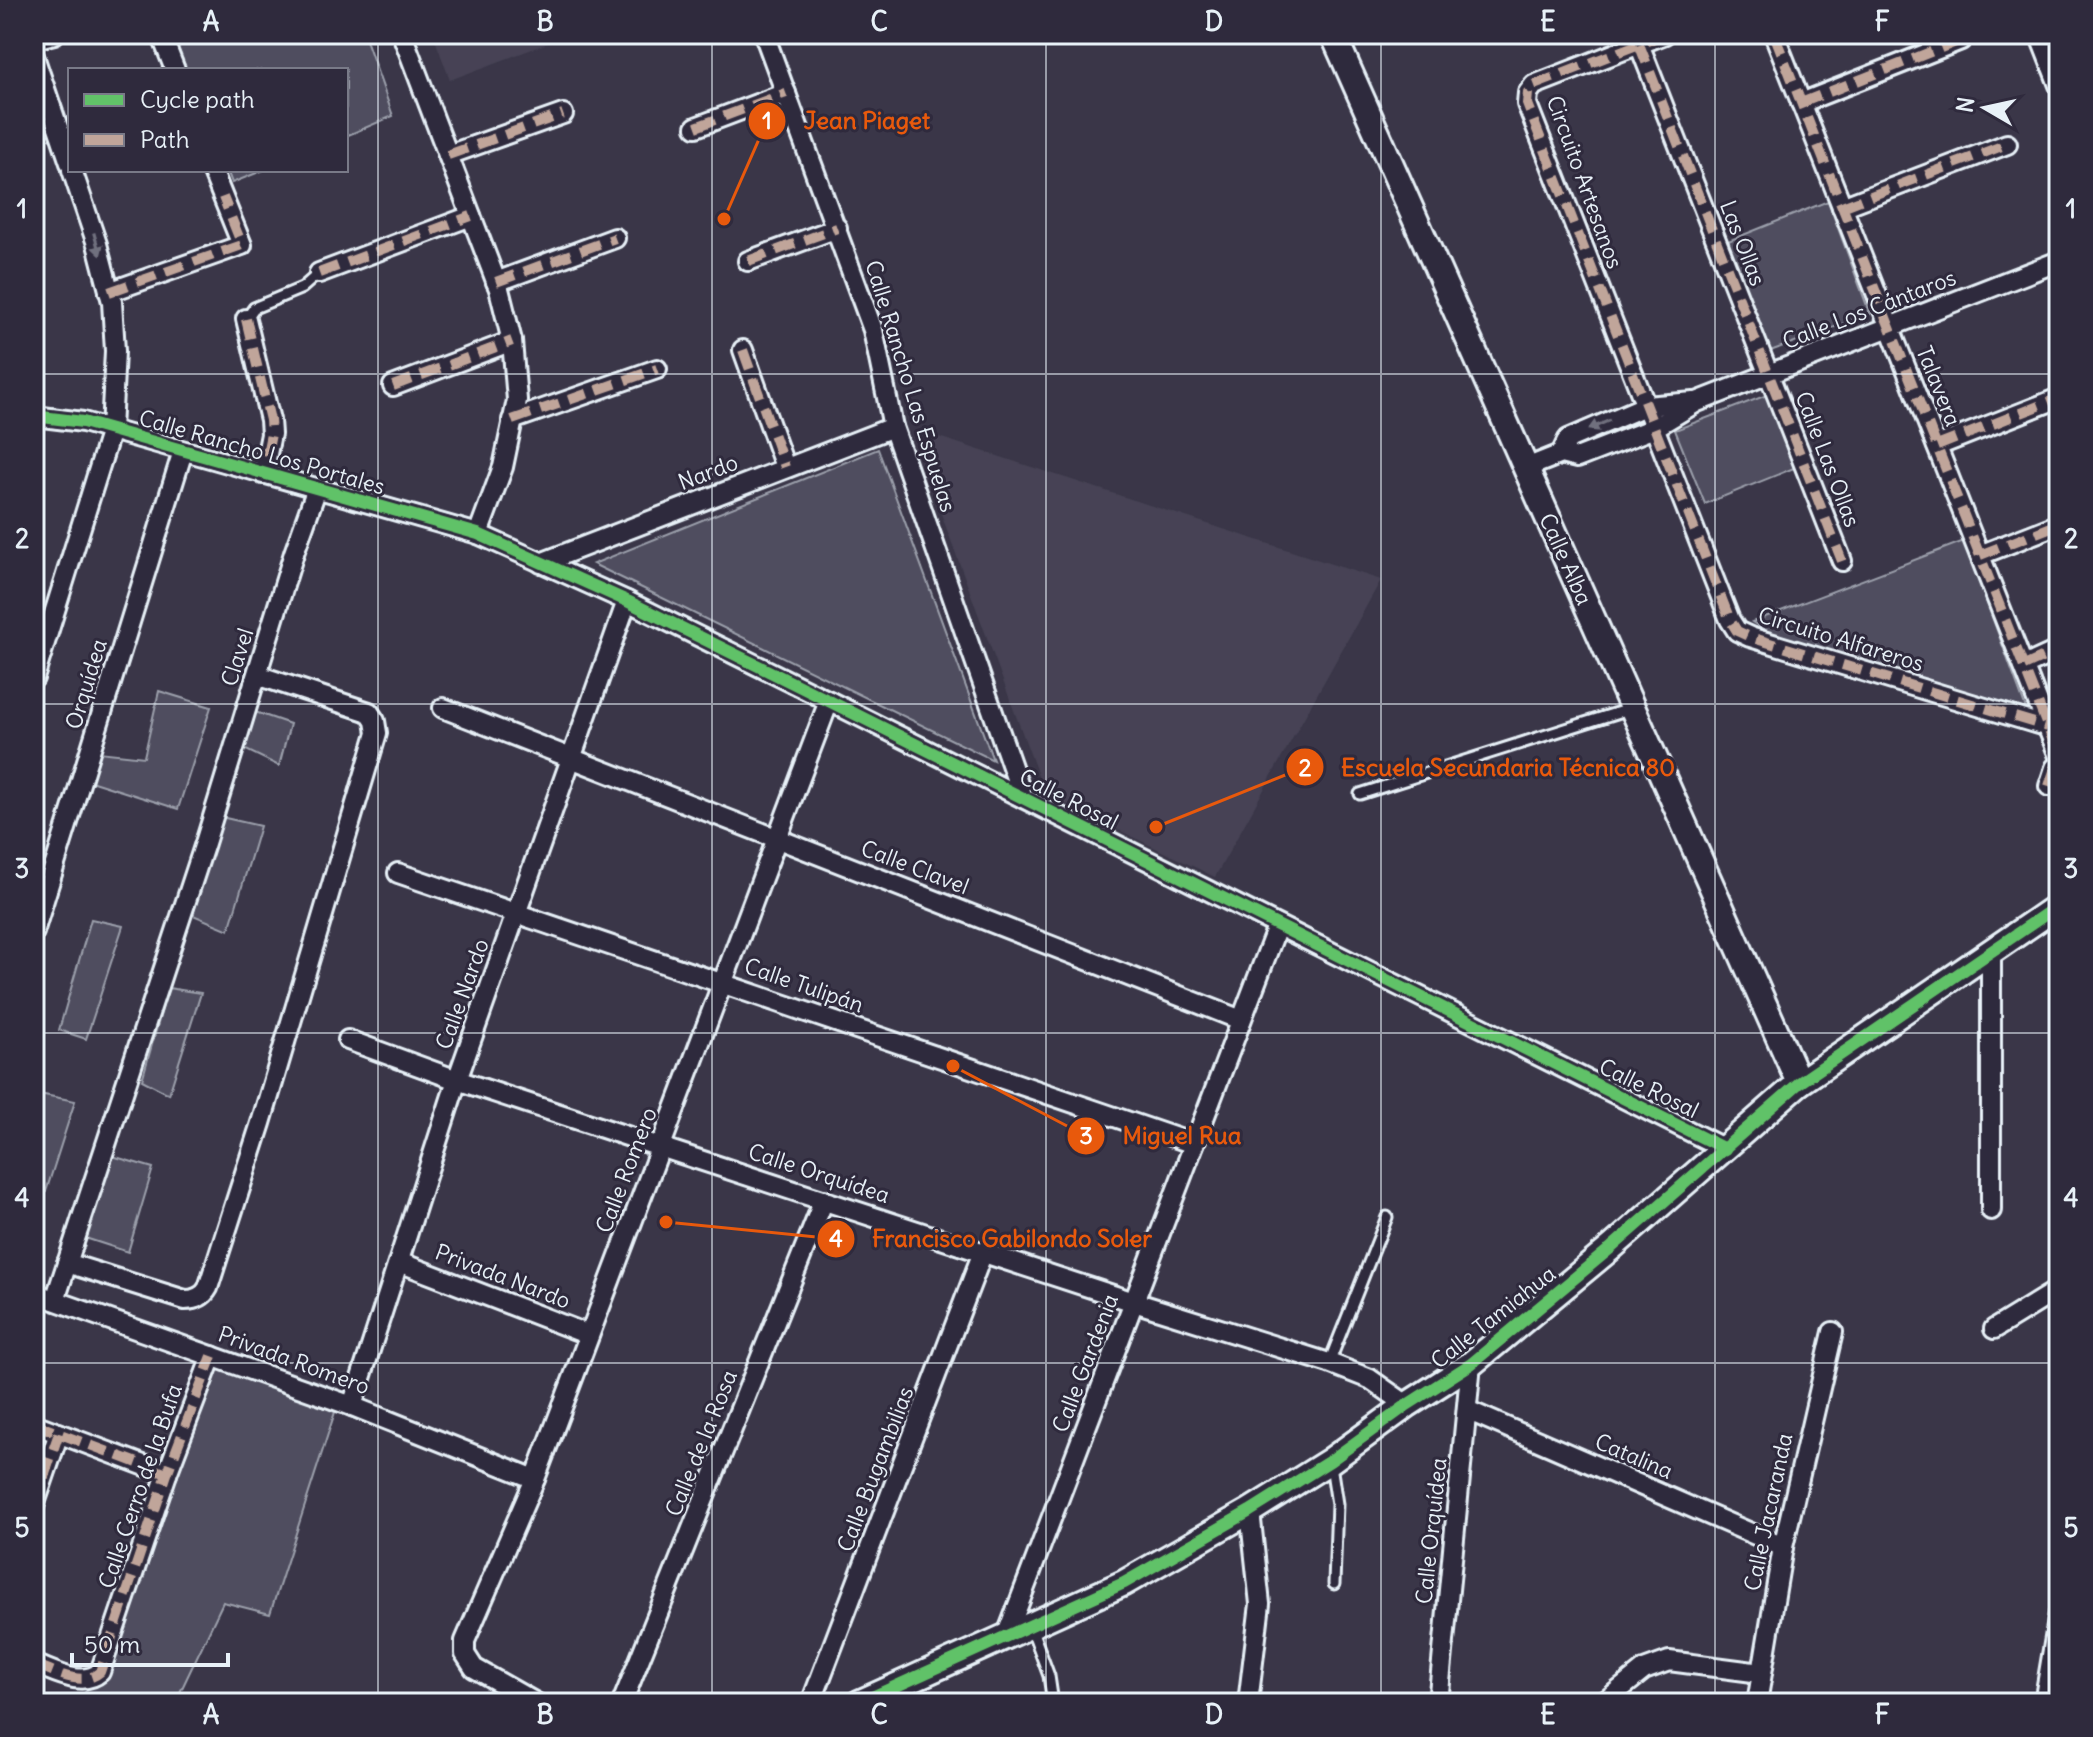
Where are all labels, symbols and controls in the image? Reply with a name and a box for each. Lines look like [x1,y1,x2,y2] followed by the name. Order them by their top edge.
[203,5,220,38] text: A
[536,5,554,38] text: B
[870,5,888,38] text: C
[1205,5,1223,38] text: D
[1540,5,1556,38] text: E
[1875,5,1890,38] text: F
[68,68,348,172] legend
[1945,68,2025,148] north arrow
[140,84,255,114] text: Cycle path
[1541,92,1629,272] street label: Circuito Artesanos
[1950,95,1980,115] text: N
[747,97,946,145] callout: Jean Piaget
[762,105,772,135] text: 1
[804,105,931,135] text: Jean Piaget
[140,124,190,154] text: Path
[17,192,27,225] text: 1
[2066,192,2076,225] text: 1
[1714,196,1772,290] street label: Las Ollas
[91,232,104,256] one-way arrow
[859,257,963,515] street label: Calle Rancho Las Espuelas
[1778,263,1960,355] street label: Calle Los Cántaros
[1910,342,1968,430] street label: Talavera
[1789,387,1867,531] street label: Calle Las Ollas
[136,403,388,501] street label: Calle Rancho Los Portales
[1587,419,1611,432] one-way arrow
[674,448,742,496] street label: Nardo
[1533,509,1599,609] street label: Calle Alba
[15,522,29,555] text: 2
[2064,522,2078,555] text: 2
[1755,600,1927,678] street label: Circuito Alfareros
[215,624,259,690] street label: Clavel
[59,635,113,733] street label: Orquídea
[1285,743,1691,791] callout: Escuela Secundaria Técnica 80
[1298,752,1312,782] text: 2
[1341,752,1675,782] text: Escuela Secundaria Técnica 80
[1015,762,1123,836] street label: Calle Rosal
[857,834,973,900] street label: Calle Clavel
[15,852,29,885] text: 3
[2064,852,2078,885] text: 3
[429,935,495,1053] street label: Calle Nardo
[741,952,867,1018] street label: Calle Tulipán
[1595,1052,1703,1124] street label: Calle Rosal
[589,1103,663,1237] street label: Calle Romero
[1066,1112,1257,1160] callout: Miguel Rua
[1079,1120,1093,1150] text: 3
[1123,1120,1242,1150] text: Miguel Rua
[745,1137,893,1209] street label: Calle Orquídea
[14,1181,30,1214] text: 4
[2063,1181,2079,1214] text: 4
[816,1215,1168,1263] callout: Francisco Gabilondo Soler
[829,1223,843,1253] text: 4
[872,1223,1152,1253] text: Francisco Gabilondo Soler
[431,1237,575,1315] street label: Privada Nardo
[1425,1259,1561,1375] street label: Calle Tamiahua
[1046,1290,1124,1436] street label: Calle Gardenia
[214,1320,374,1400] street label: Privada Romero
[659,1366,743,1520] street label: Calle de la Rosa
[92,1380,188,1592] street label: Calle Cerro de la Bufa
[831,1382,919,1556] street label: Calle Bugambilias
[1591,1427,1677,1485] street label: Catalina
[1738,1431,1798,1593] street label: Calle Jacaranda
[1409,1457,1453,1605] street label: Calle Orquídea
[15,1511,30,1544] text: 5
[2064,1511,2079,1544] text: 5
[72,1617,228,1667] scale bar
[84,1629,140,1659] text: 50 m
[203,1698,220,1731] text: A
[536,1698,554,1731] text: B
[870,1698,888,1731] text: C
[1205,1698,1223,1731] text: D
[1540,1698,1556,1731] text: E
[1875,1698,1890,1731] text: F

